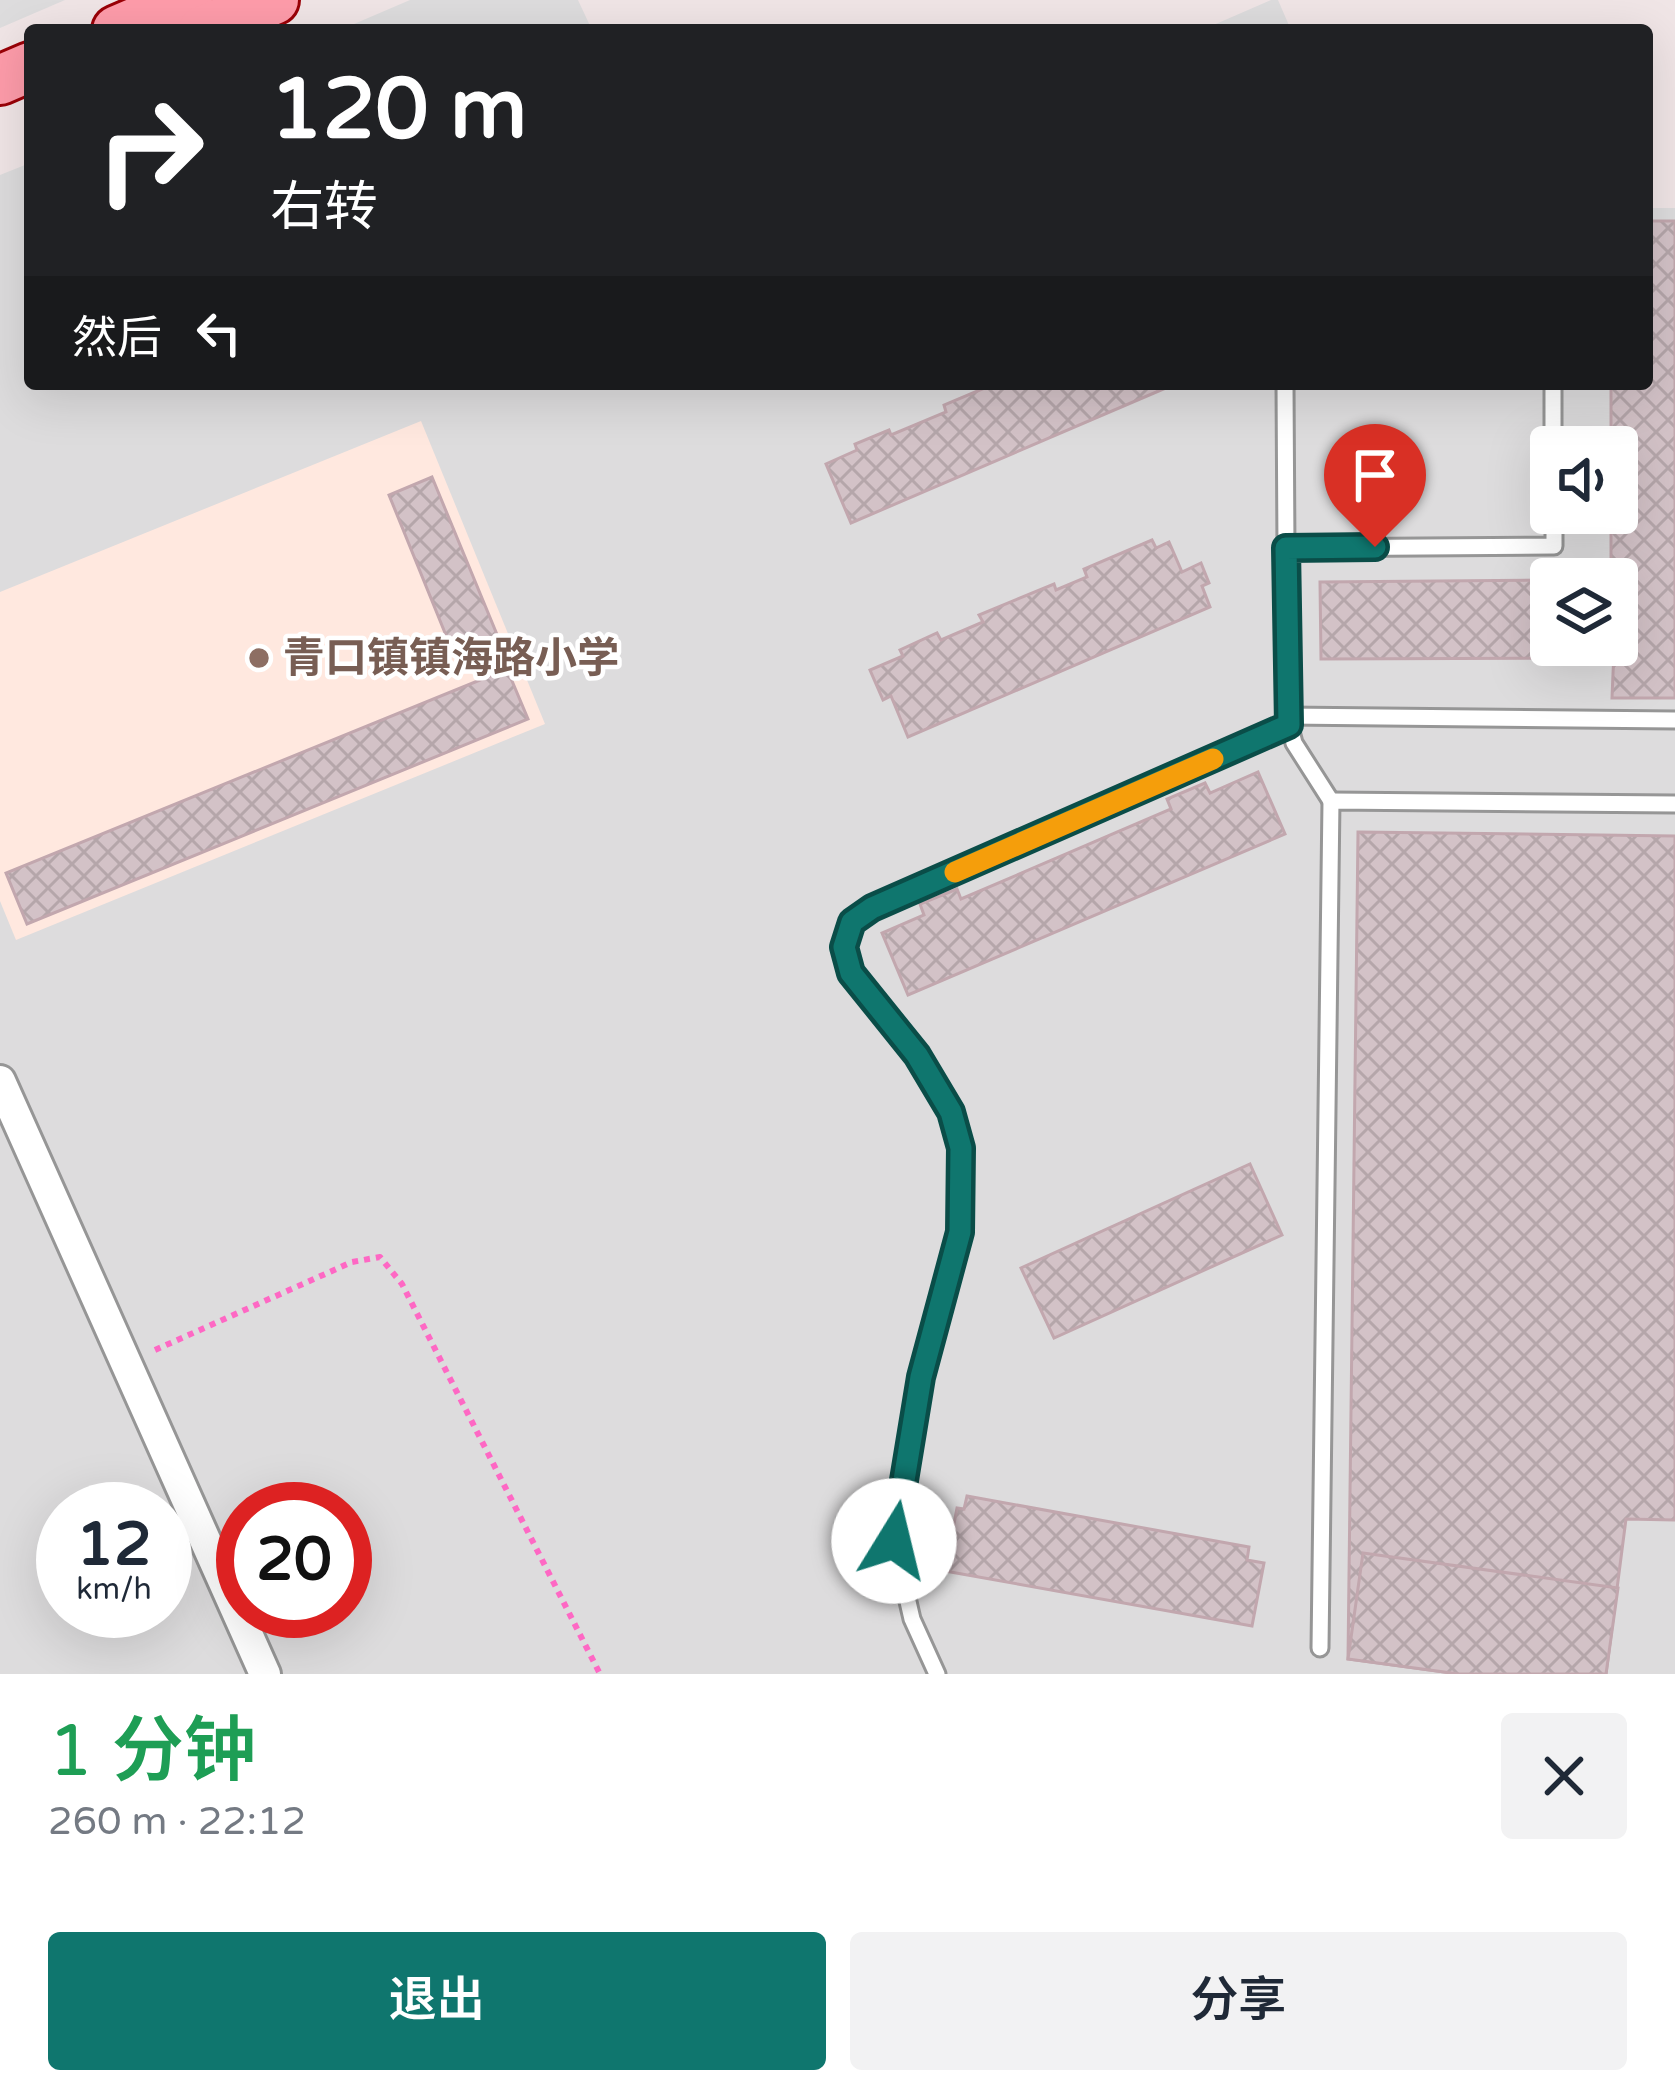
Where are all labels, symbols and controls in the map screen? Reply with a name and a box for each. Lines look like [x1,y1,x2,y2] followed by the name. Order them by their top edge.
[270,60,527,161] text: 120 m
[72,72,228,228] icon: right
[270,175,378,240] text: 右转
[186,300,252,366] icon: left
[72,312,162,366] text: 然后
[1324,424,1426,547] pin
[1530,426,1638,666] map controls
[1530,426,1638,534] button: sound
[1342,442,1408,508] icon: arrive
[1530,558,1638,666] button: layers
[283,633,619,684] place label: 青口镇镇海路小学
[246,645,272,671] marker: 青口镇镇海路小学
[831,1478,957,1604] position arrow
[216,1482,372,1638] speed limit sign: 20
[76,1509,152,1581] text: 12
[76,1571,152,1608] text: km/h
[48,1709,256,1796] text: 1 分钟
[1501,1713,1627,1839] button: close
[48,1798,306,1845] text: 260 m · 22:12
[48,1932,826,2070] button: 退出
[850,1932,1627,2070] button: 分享

